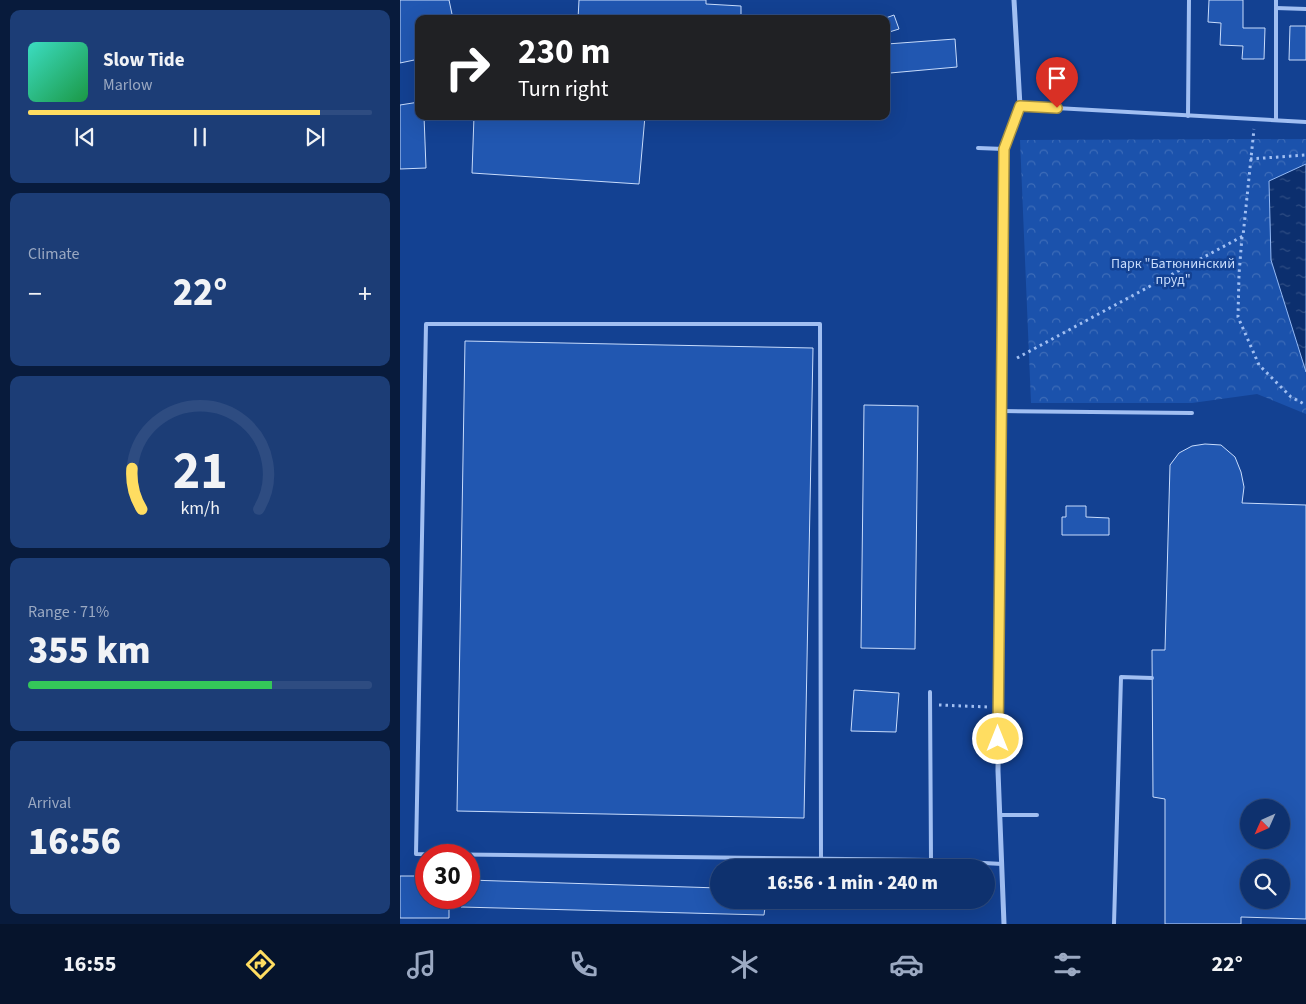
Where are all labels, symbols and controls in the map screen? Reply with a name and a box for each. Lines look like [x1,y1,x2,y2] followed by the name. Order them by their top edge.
[518,27,610,77] text: 230 m
[435,35,500,100] icon: right
[103,47,184,74] text: Slow Tide
[1036,57,1078,108] pin
[1043,64,1071,92] icon: arrive
[518,73,608,105] text: Turn right
[103,74,152,96] text: Marlow
[71,123,99,151] icon: previous
[186,123,214,151] icon: pause
[301,123,329,151] icon: next
[28,243,79,265] text: Climate
[1111,254,1235,290] park label: Парк "Батюнинский пруд"
[173,266,227,320] text: 22°
[28,274,42,314] text: −
[358,274,372,314] text: +
[173,435,227,509] text: 21
[180,496,220,521] text: km/h
[28,601,109,623] text: Range · 71%
[28,624,150,678] text: 355 km
[971,712,1023,764] position arrow
[28,792,71,814] text: Arrival
[1240,799,1290,849] north arrow
[1240,799,1290,909] map controls
[28,815,121,869] text: 16:56
[415,844,480,909] speed limit sign: 30
[1240,859,1290,909] button: search
[767,870,938,897] text: 16:56 · 1 min · 240 m
[243,947,278,982] icon: directions
[404,947,439,982] icon: music
[566,947,601,982] icon: phone
[727,947,762,982] icon: climate
[889,947,924,982] icon: car
[1050,947,1085,982] icon: filters
[63,948,116,980] text: 16:55
[1211,948,1243,980] text: 22°

